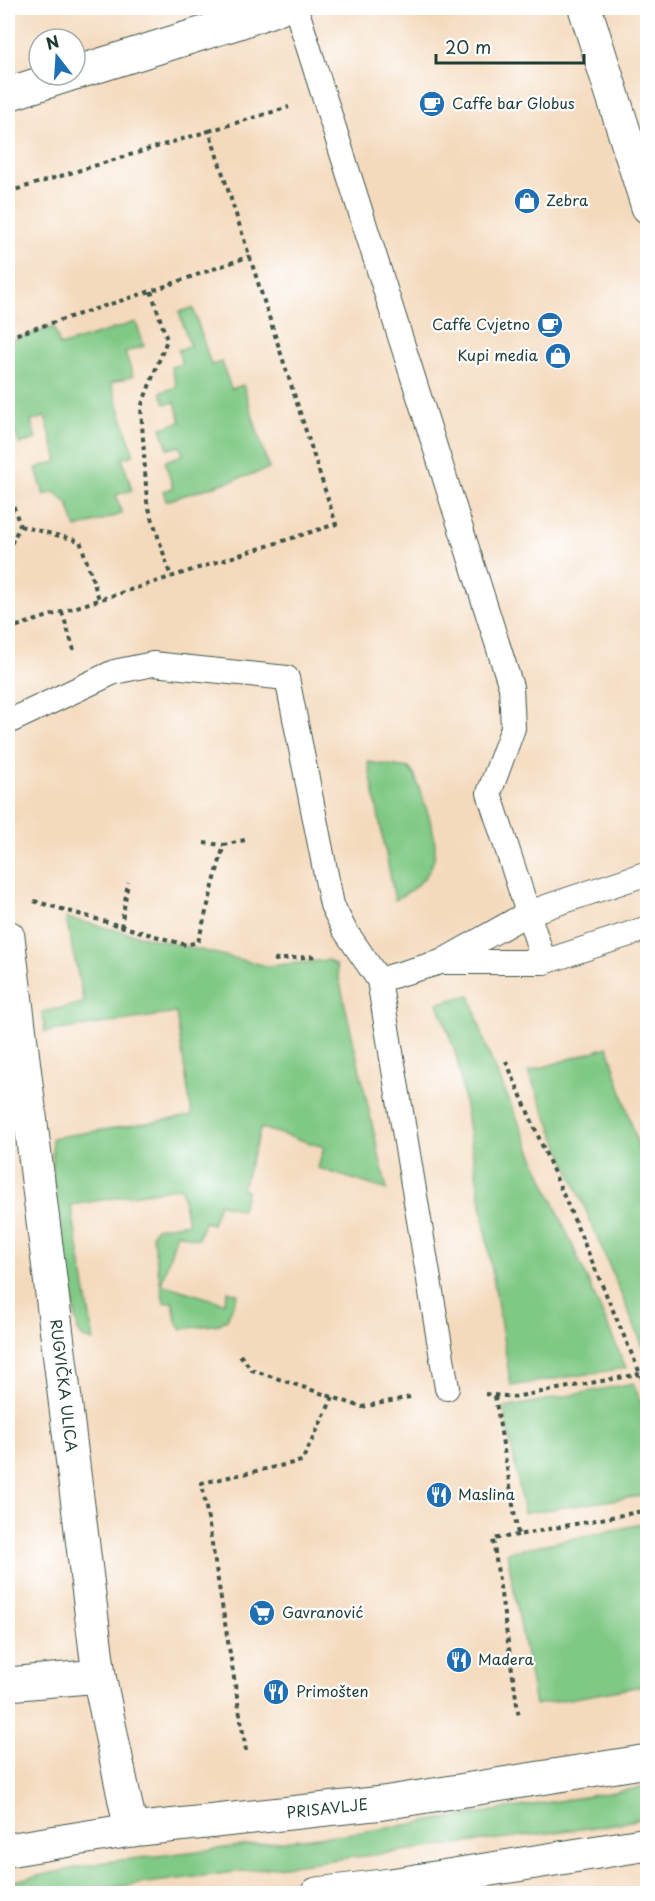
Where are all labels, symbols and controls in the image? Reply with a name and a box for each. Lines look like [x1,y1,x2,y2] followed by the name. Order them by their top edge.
[27,27,87,87] north arrow
[436,27,584,65] scale bar
[43,28,62,55] text: N
[445,33,491,60] text: 20 m
[417,89,447,119] cafe icon: Caffe bar Globus
[452,91,575,114] place label: Caffe bar Globus
[512,186,542,216] shop icon: Zebra
[546,188,589,211] place label: Zebra
[535,310,565,340] cafe icon: Caffe Cvjetno
[432,312,530,335] place label: Caffe Cvjetno
[543,341,573,371] shop icon: Kupi media
[458,343,539,366] place label: Kupi media
[45,1318,84,1453] street label: RUGVIČKA ULICA
[424,1480,454,1510] restaurant icon: Maslina
[458,1482,515,1505] place label: Maslina
[247,1598,277,1628] supermarket icon: Gavranović
[282,1600,364,1623] place label: Gavranović
[444,1645,474,1675] restaurant icon: Madera
[478,1647,534,1670] place label: Madera
[261,1677,291,1707] restaurant icon: Primošten
[296,1679,369,1702] place label: Primošten
[285,1792,369,1823] street label: PRISAVLJE

